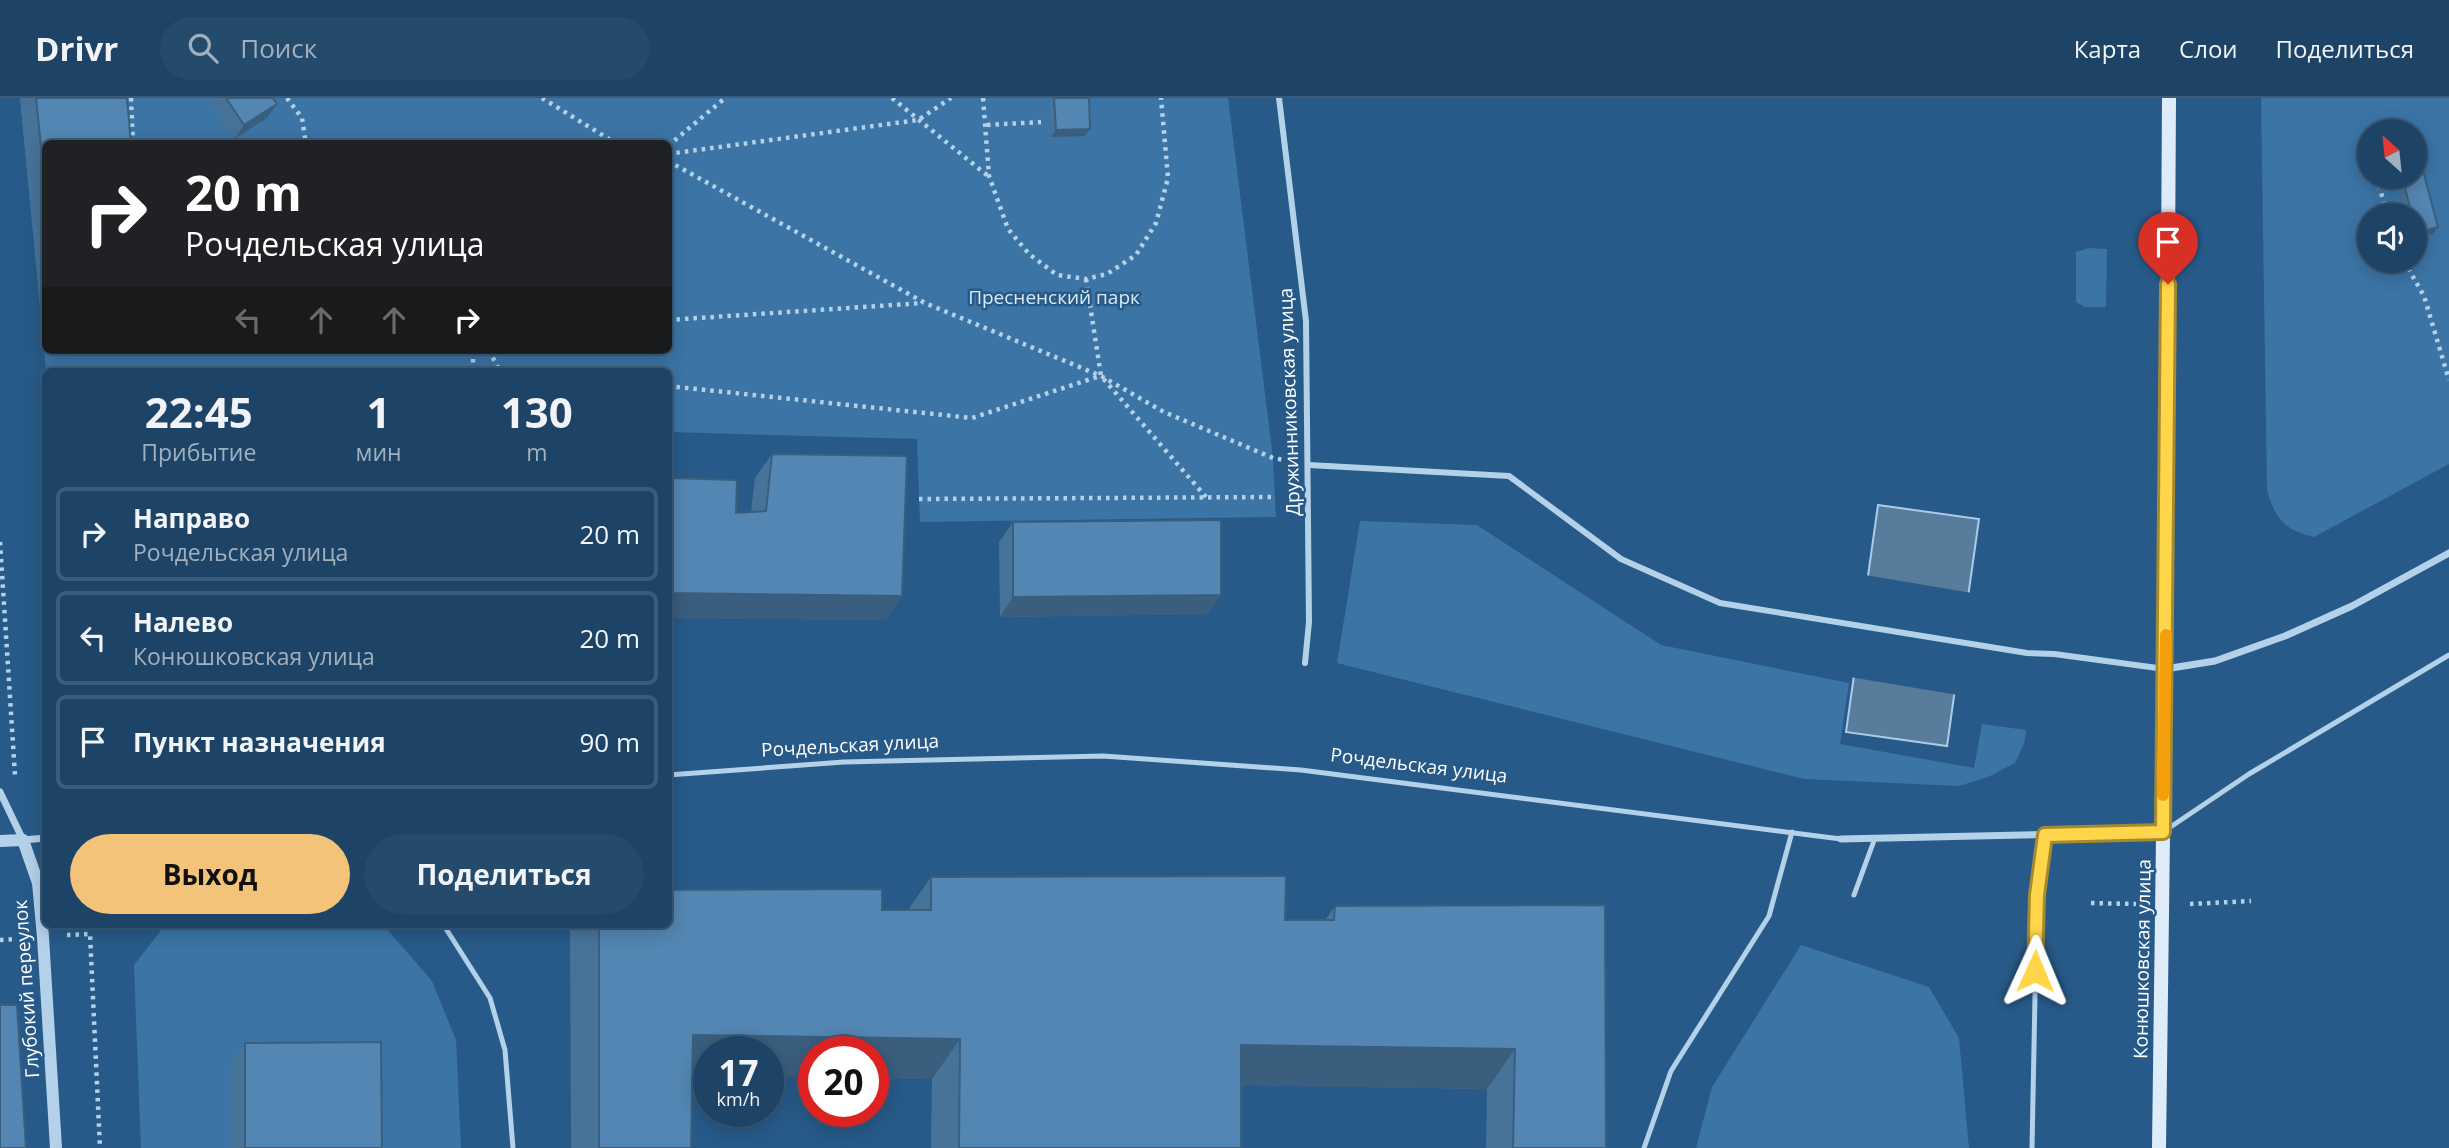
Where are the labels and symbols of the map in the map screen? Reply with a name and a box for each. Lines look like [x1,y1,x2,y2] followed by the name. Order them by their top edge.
[2357,119,2427,189] north arrow
[2138,212,2198,284] pin
[968,284,1140,310] park label: Пресненский парк
[1272,287,1306,517] street label: Дружинниковская улица
[760,727,940,763] street label: Рочдельская улица
[1329,741,1509,789] street label: Рочдельская улица
[2127,859,2157,1059] street label: Конюшковская улица
[7,899,45,1079] street label: Глубокий переулок
[1998,934,2072,1008] position arrow
[798,1036,889,1127] speed limit sign: 20

